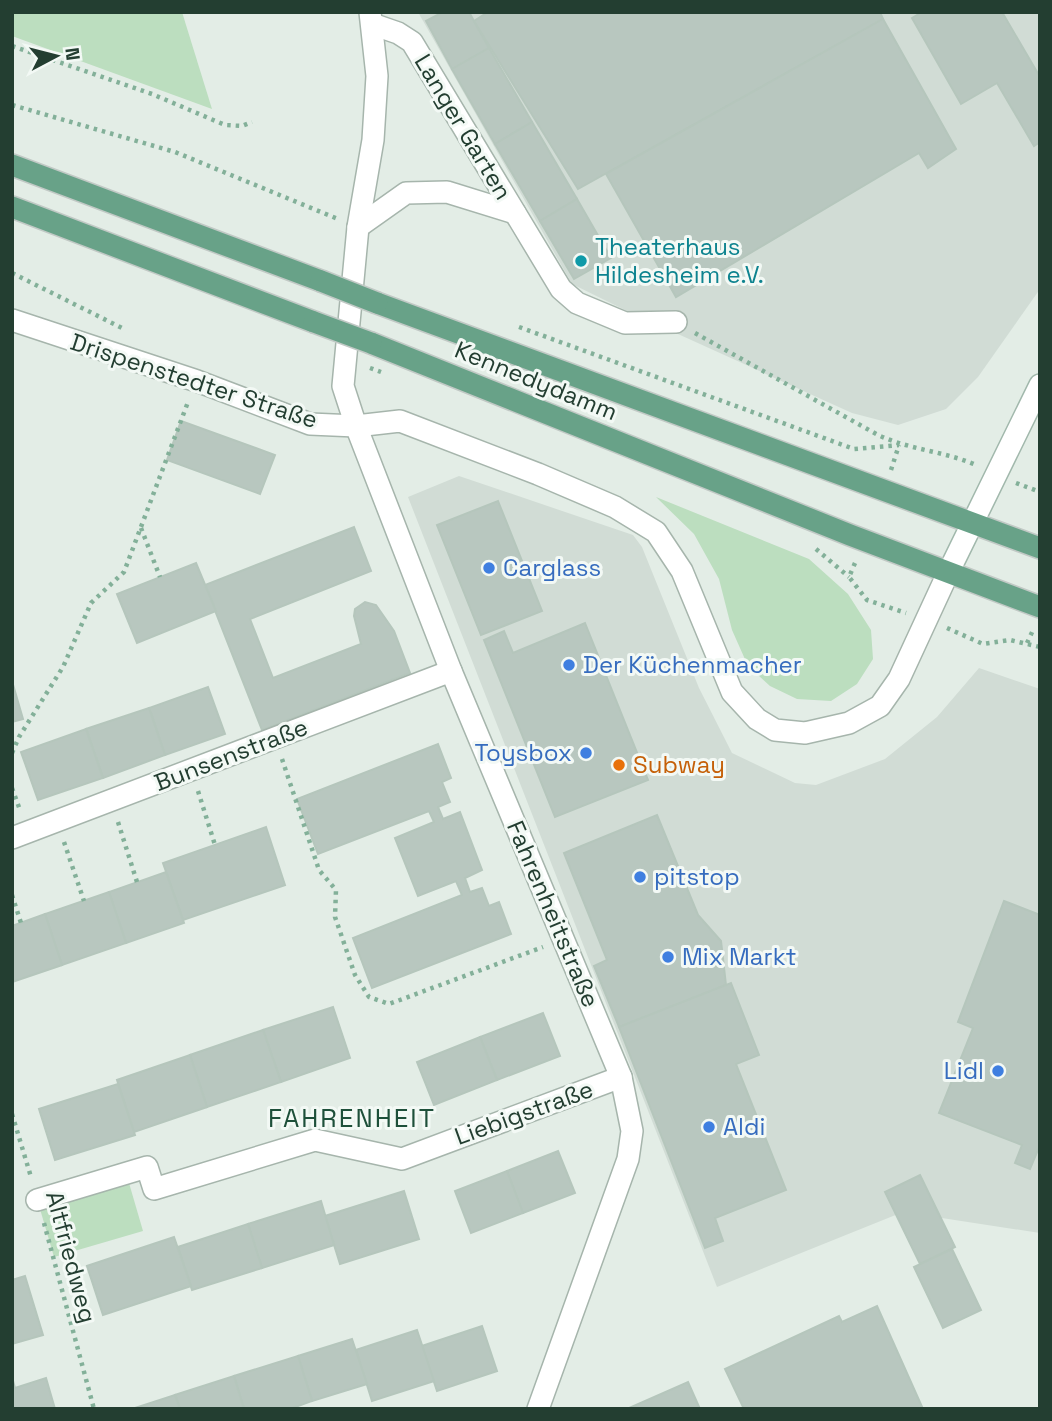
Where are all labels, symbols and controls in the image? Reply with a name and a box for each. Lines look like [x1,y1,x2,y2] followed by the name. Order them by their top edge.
[21,21,91,91] north arrow
[59,46,86,62] text: N
[408,48,519,205] street label: Langer Garten
[595,231,764,290] place label: Theaterhaus Hildesheim e.V.
[573,253,589,269] marker: Theaterhaus Hildesheim e.V.
[67,326,322,435] street label: Drispenstedter Straße
[450,334,622,427] street label: Kennedydamm
[503,552,601,583] place label: Carglass
[481,560,497,576] marker: Carglass
[583,649,802,680] place label: Der Küchenmacher
[561,657,577,673] marker: Der Küchenmacher
[150,711,312,798] street label: Bunsenstraße
[474,737,572,768] place label: Toysbox
[578,745,594,761] marker: Toysbox
[633,749,725,780] place label: Subway
[611,757,627,773] marker: Subway
[500,816,607,1012] street label: Fahrenheitstraße
[654,861,740,892] place label: pitstop
[632,869,648,885] marker: pitstop
[682,941,797,972] place label: Mix Markt
[660,949,676,965] marker: Mix Markt
[944,1055,984,1086] place label: Lidl
[990,1063,1006,1079] marker: Lidl
[450,1073,597,1152] street label: Liebigstraße
[268,1101,436,1135] district label: FAHRENHEIT
[723,1111,765,1142] place label: Aldi
[701,1119,717,1135] marker: Aldi
[39,1188,104,1326] street label: Altfriedweg

